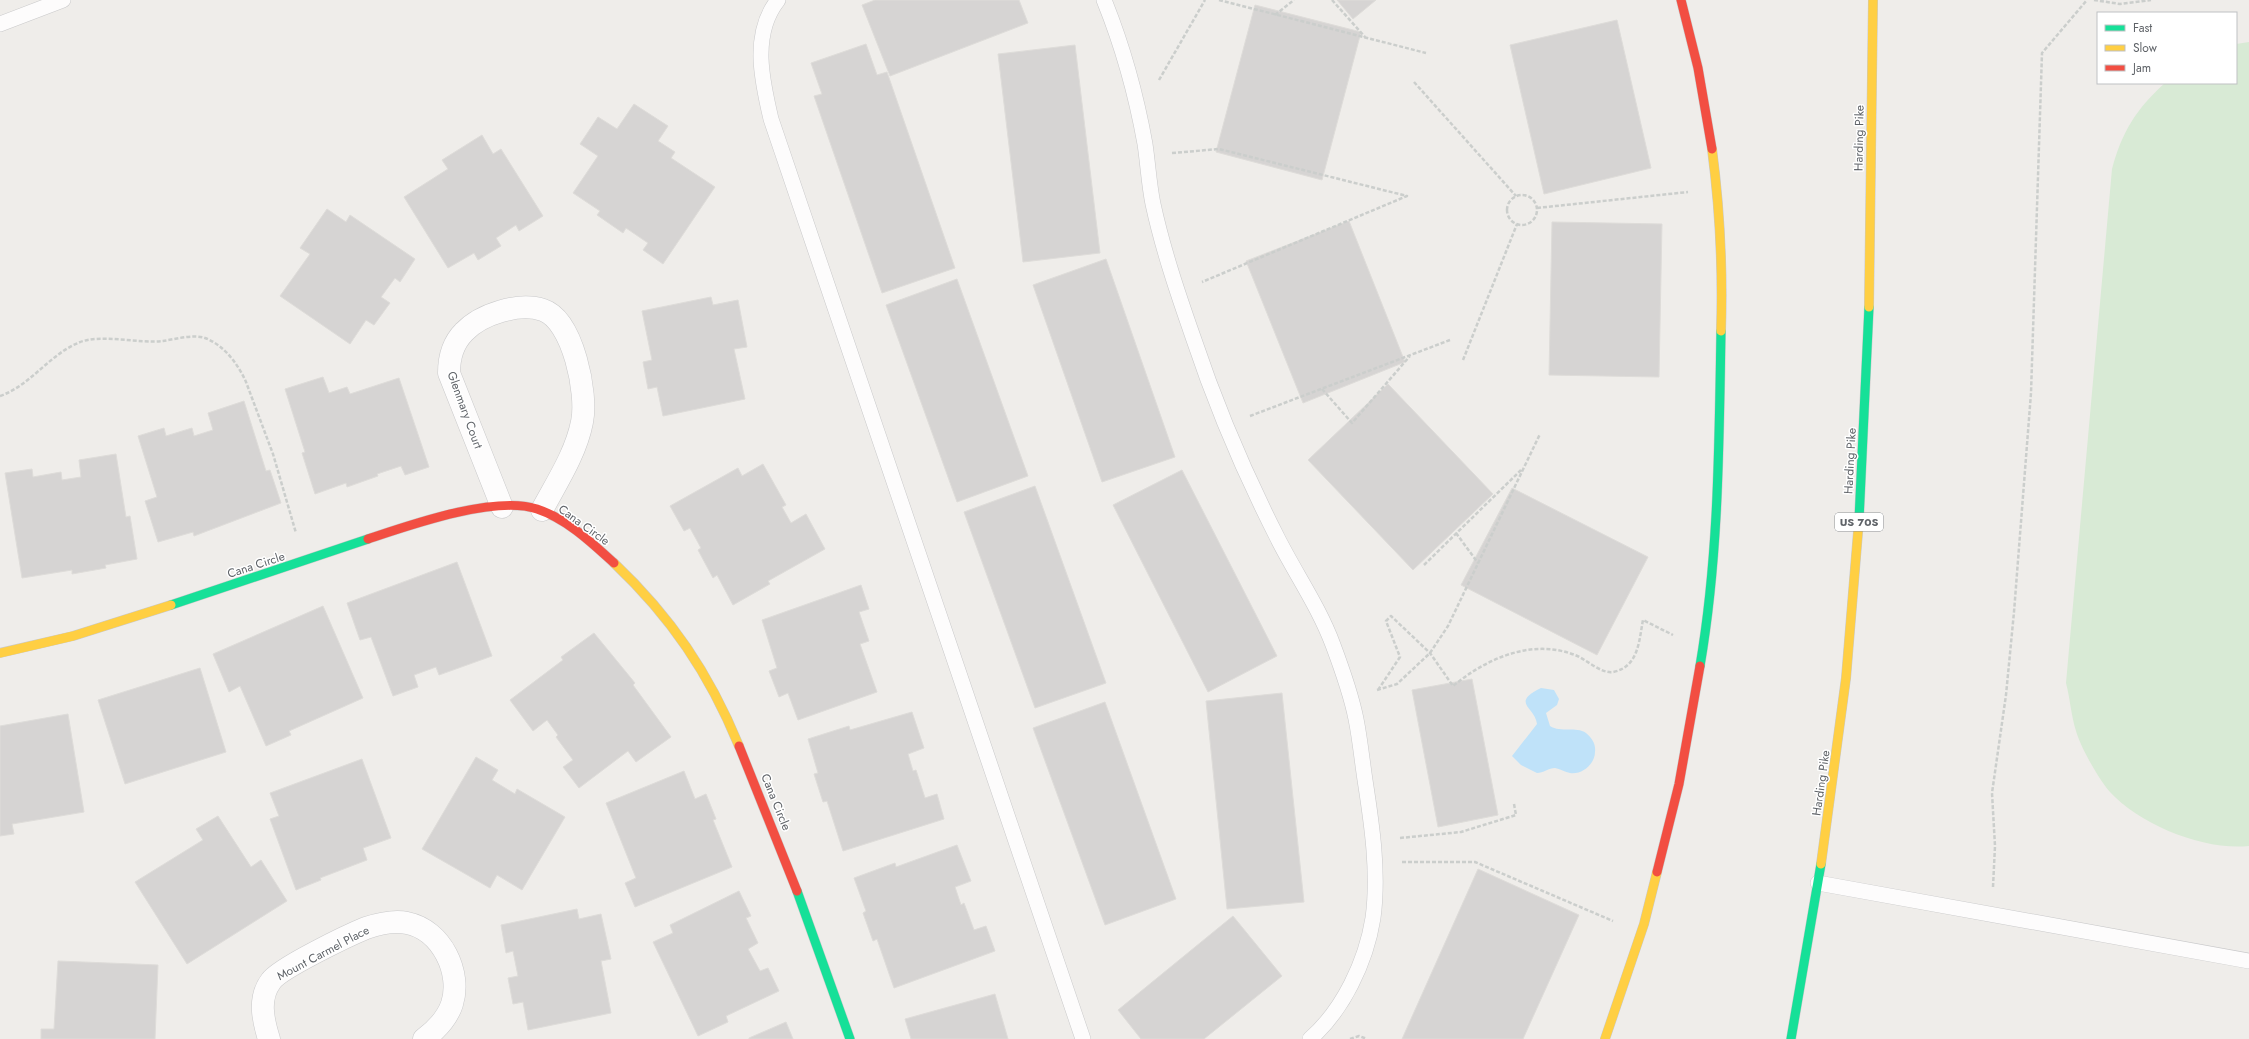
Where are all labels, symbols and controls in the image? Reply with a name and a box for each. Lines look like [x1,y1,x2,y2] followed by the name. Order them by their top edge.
[2097,12,2237,84] legend
[2133,19,2152,37] text: Fast
[2133,39,2158,57] text: Slow
[2131,59,2151,77] text: Jam
[1849,105,1869,171] street label: Harding Pike
[443,369,487,451] street label: Glenmary Court
[1839,427,1861,495] street label: Harding Pike
[555,500,613,550] street label: Cana Circle
[1835,513,1883,531] road number: US 70S
[225,547,287,583] street label: Cana Circle
[1807,749,1835,817] street label: Harding Pike
[756,771,796,833] street label: Cana Circle
[274,921,372,985] street label: Mount Carmel Place

